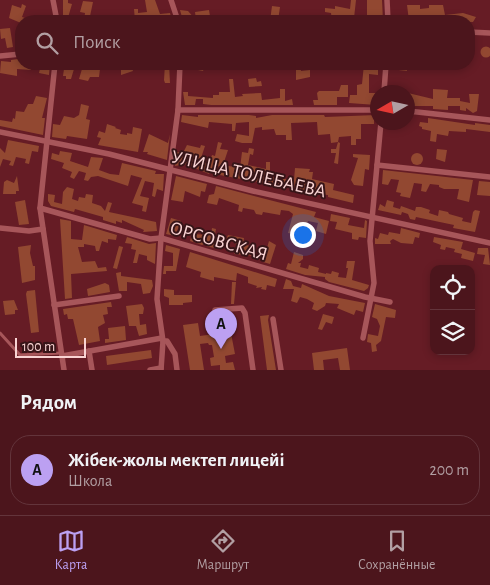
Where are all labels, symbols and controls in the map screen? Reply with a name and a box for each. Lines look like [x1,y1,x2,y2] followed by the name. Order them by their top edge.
[15,15,475,70] search box
[33,29,61,57] icon: search
[73,33,120,52] text: Поиск
[370,85,415,130] north arrow
[169,147,328,202] street label: УЛИЦА ТОЛЕБАЕВА
[168,218,270,264] street label: ОРСОВСКАЯ
[290,222,316,248] your location
[430,265,475,355] map controls
[430,265,475,310] button: locate
[205,308,237,349] pin: A
[430,310,475,355] button: layers
[15,335,86,358] scale bar
[22,340,55,354] text: 100 m
[20,392,77,413] text: Рядом
[68,451,284,470] text: Жібек-жолы мектеп лицейі
[32,462,42,478] text: A
[429,462,469,478] text: 200 m
[68,473,112,489] text: Школа
[55,527,87,574] tab: Карта
[196,527,249,574] tab: Маршрут
[358,527,435,574] tab: Сохранённые

